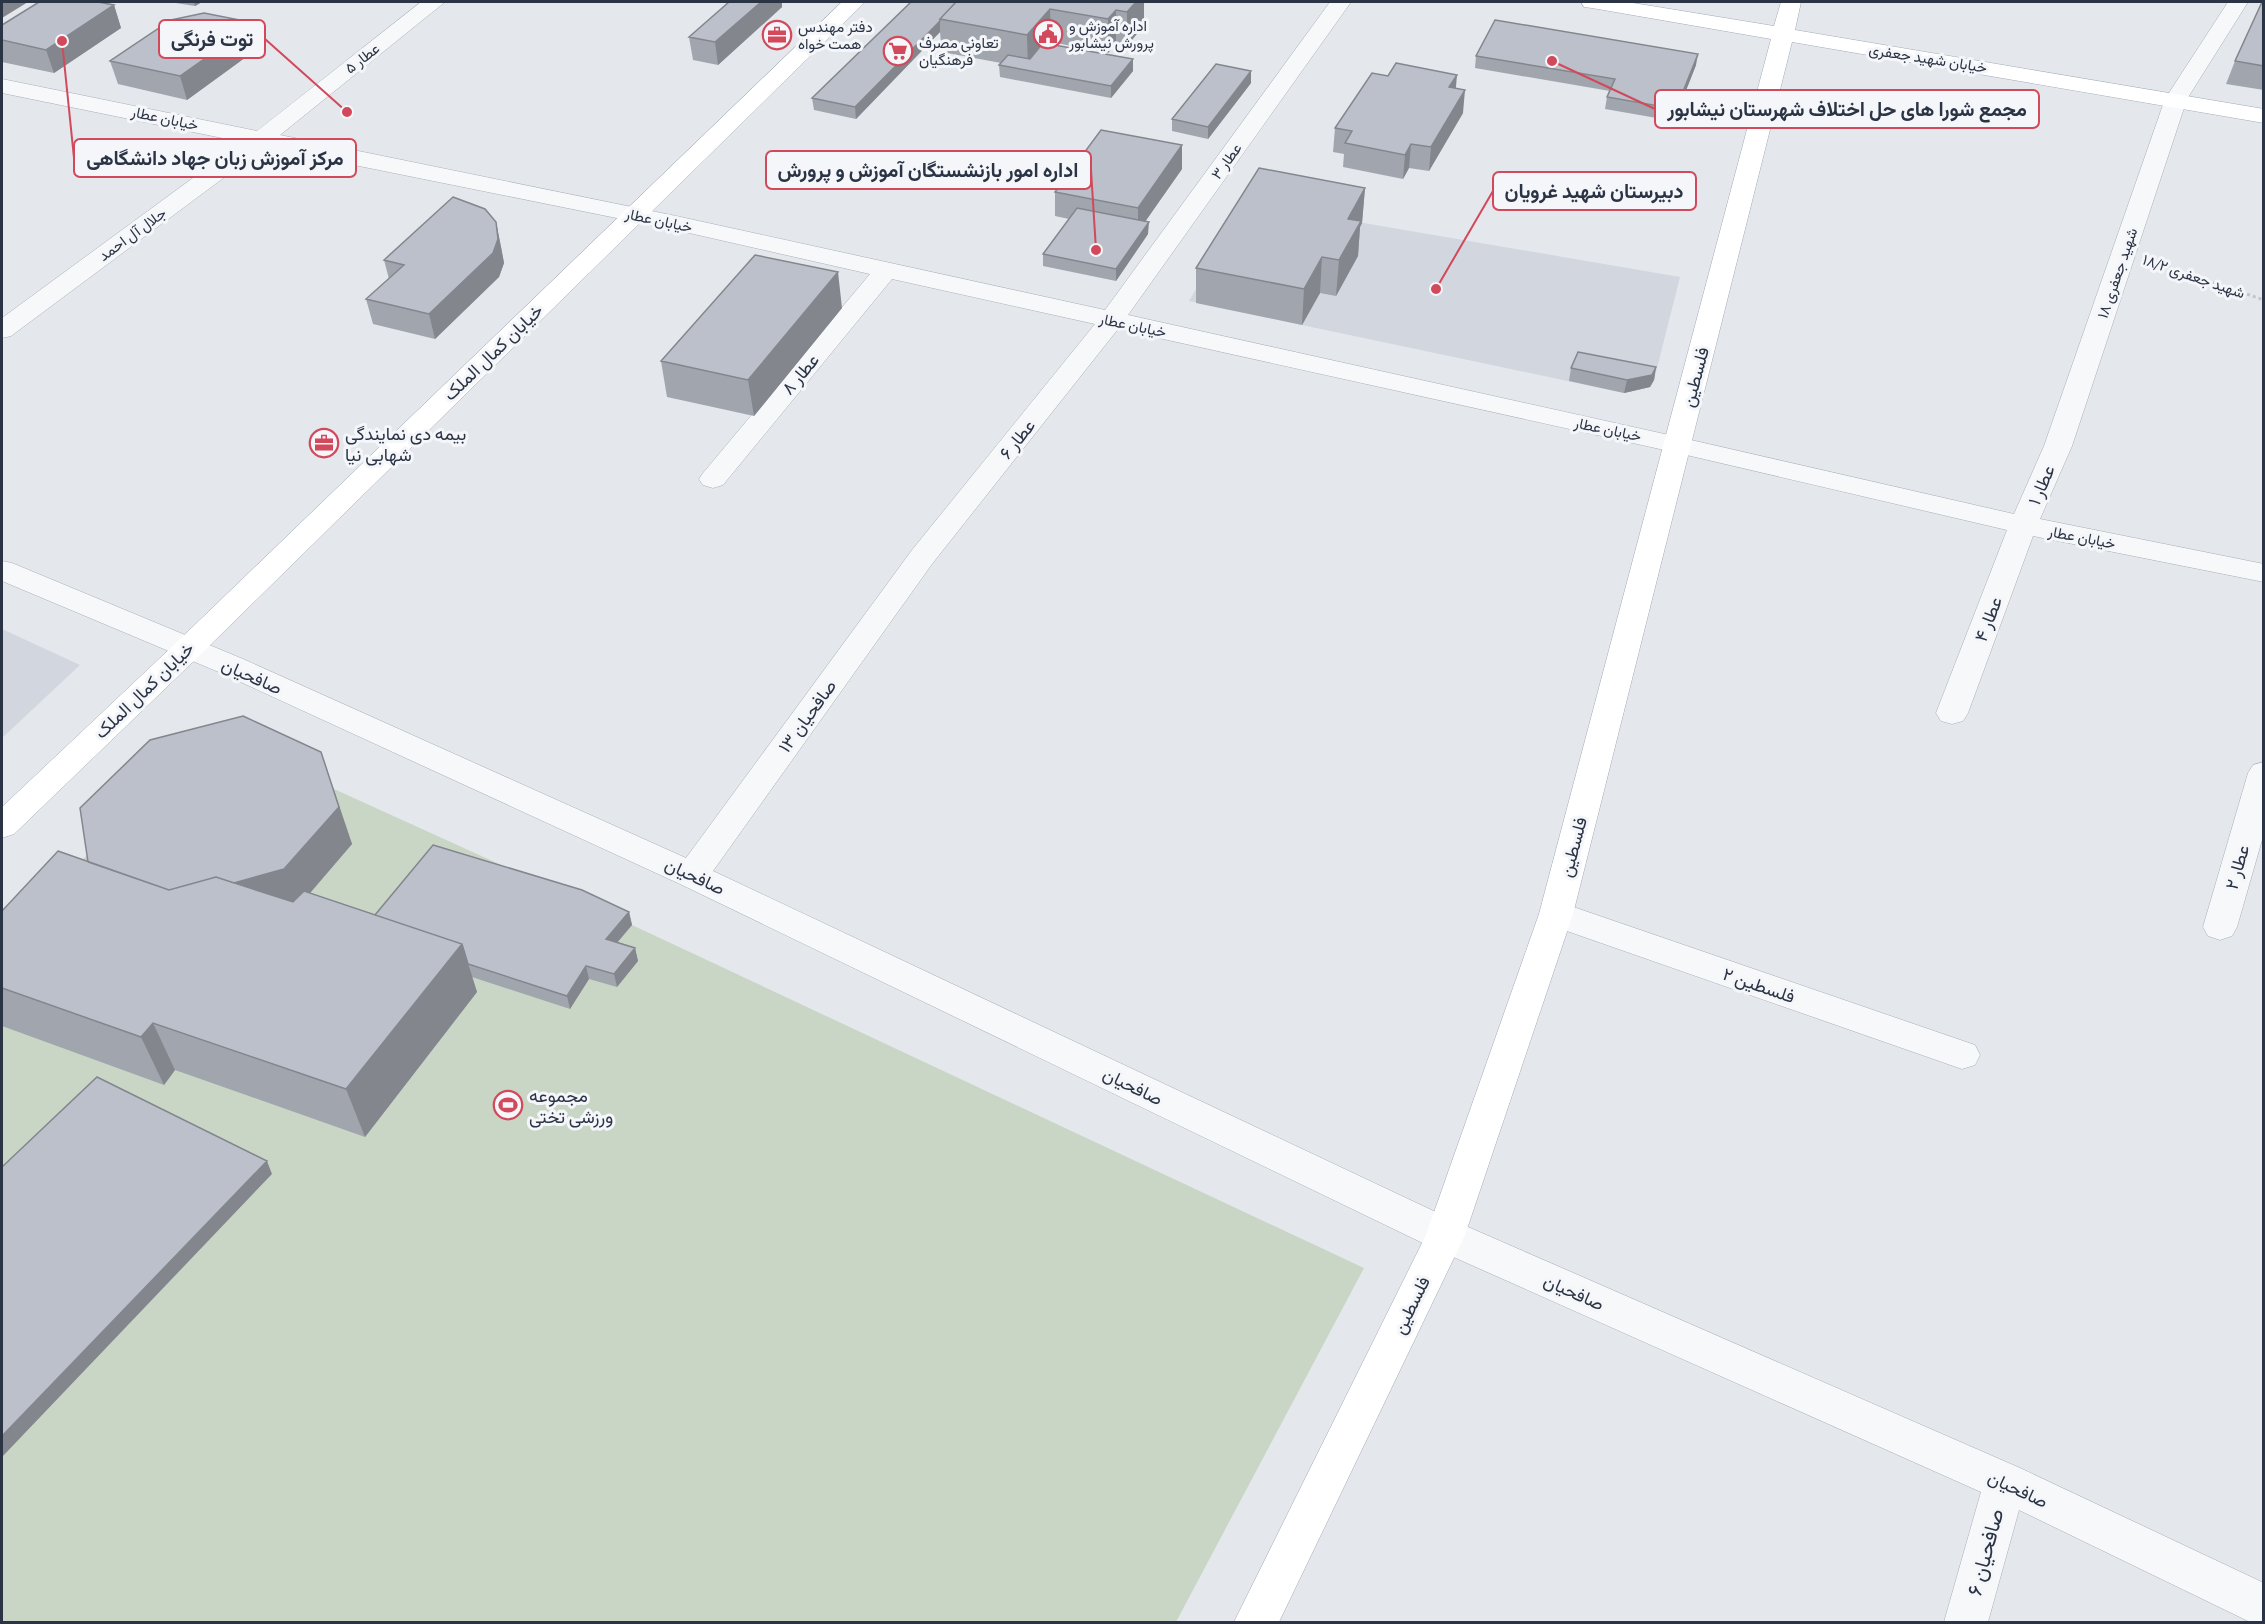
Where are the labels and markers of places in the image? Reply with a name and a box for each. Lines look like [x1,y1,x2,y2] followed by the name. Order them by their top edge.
[1068,16,1154,53] place label: اداره آموزش و پرورش نیشابور
[798,17,873,53] place label: دفتر مهندس همت خواه
[1032,18,1064,50] public building icon: اداره آموزش و پرورش نیشابور
[761,19,793,51] office icon: دفتر مهندس همت خواه
[159,20,265,58] callout: توت فرنگی
[919,33,999,69] place label: تعاونی مصرف فرهنگیان
[882,35,914,67] supermarket icon: تعاونی مصرف فرهنگیان
[1655,90,2039,128] callout: مجمع شورا های حل اختلاف شهرستان نیشابور
[74,139,356,177] callout: مرکز آموزش زبان جهاد دانشگاهی
[766,151,1091,189] callout: اداره امور بازنشستگان آموزش و پرورش
[1493,172,1696,210] callout: دبیرستان شهید غرویان
[345,422,466,466] place label: بیمه دی نمایندگی شهابی نیا
[308,427,340,459] office icon: بیمه دی نمایندگی شهابی نیا
[529,1084,613,1128] place label: مجموعه ورزشی تختی
[492,1089,524,1121] sports icon: مجموعه ورزشی تختی

